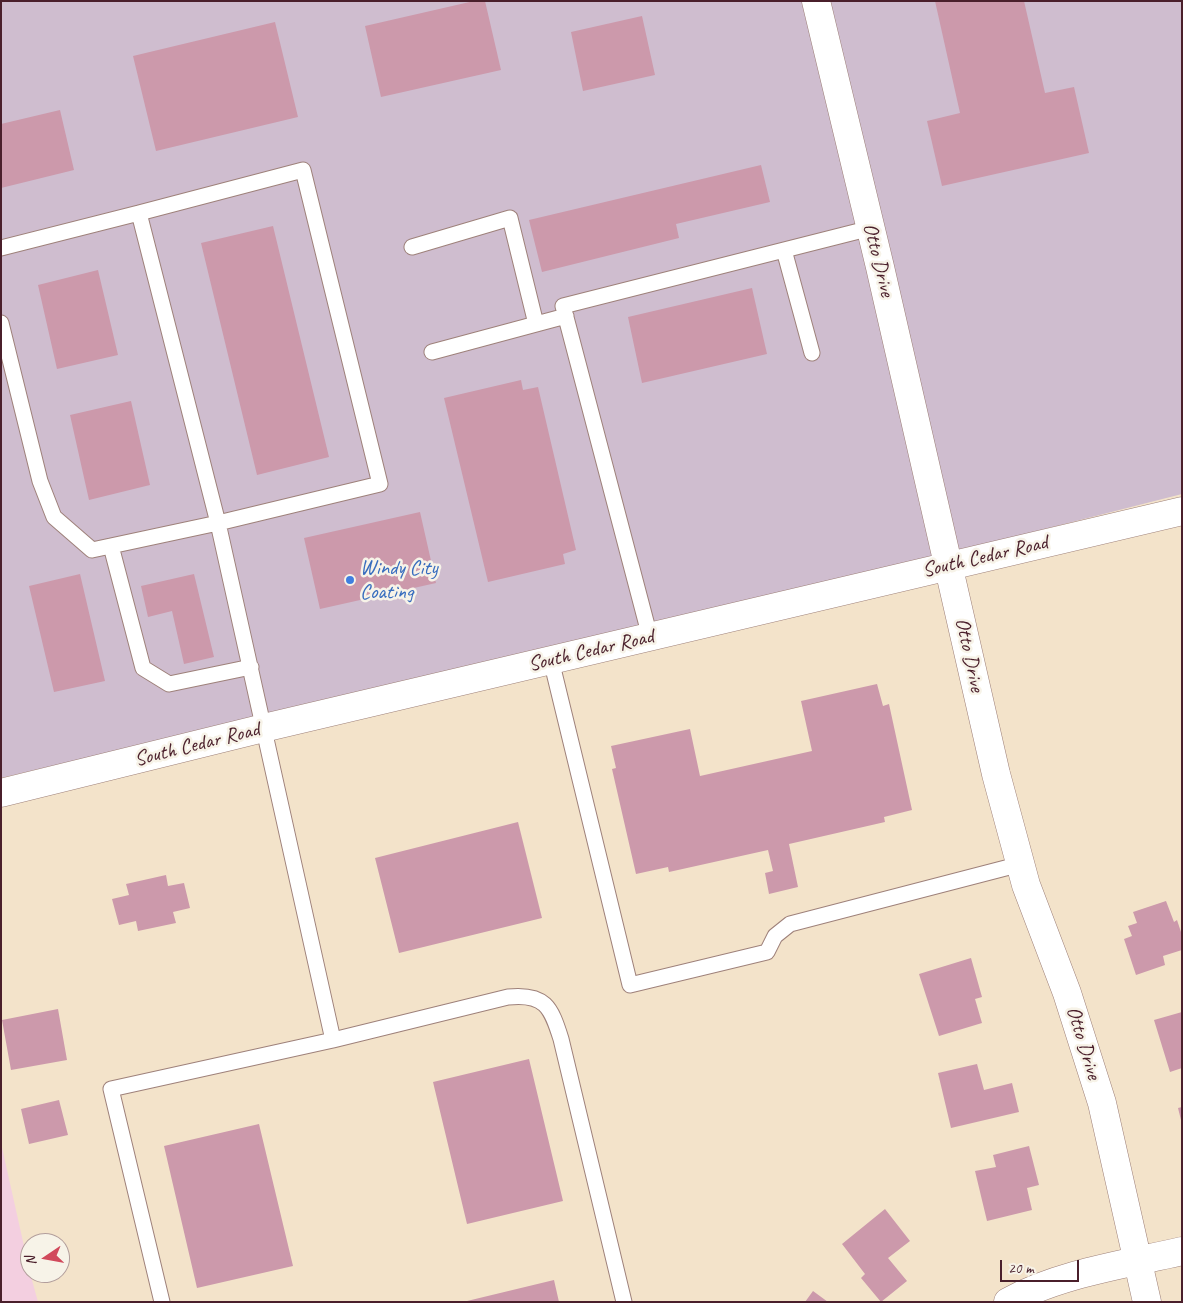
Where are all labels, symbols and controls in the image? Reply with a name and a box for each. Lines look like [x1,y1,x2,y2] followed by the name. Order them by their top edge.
[857,221,899,299] street label: Otto Drive
[920,530,1050,584] street label: South Cedar Road
[360,555,438,605] place label: Windy City Coating
[344,574,356,586] marker: Windy City Coating
[949,616,989,694] street label: Otto Drive
[526,624,656,678] street label: South Cedar Road
[132,717,262,773] street label: South Cedar Road
[1060,1003,1106,1083] street label: Otto Drive
[20,1233,70,1283] north arrow
[1003,1250,1082,1282] scale bar
[22,1255,40,1267] text: N
[1008,1259,1034,1278] text: 20 m

